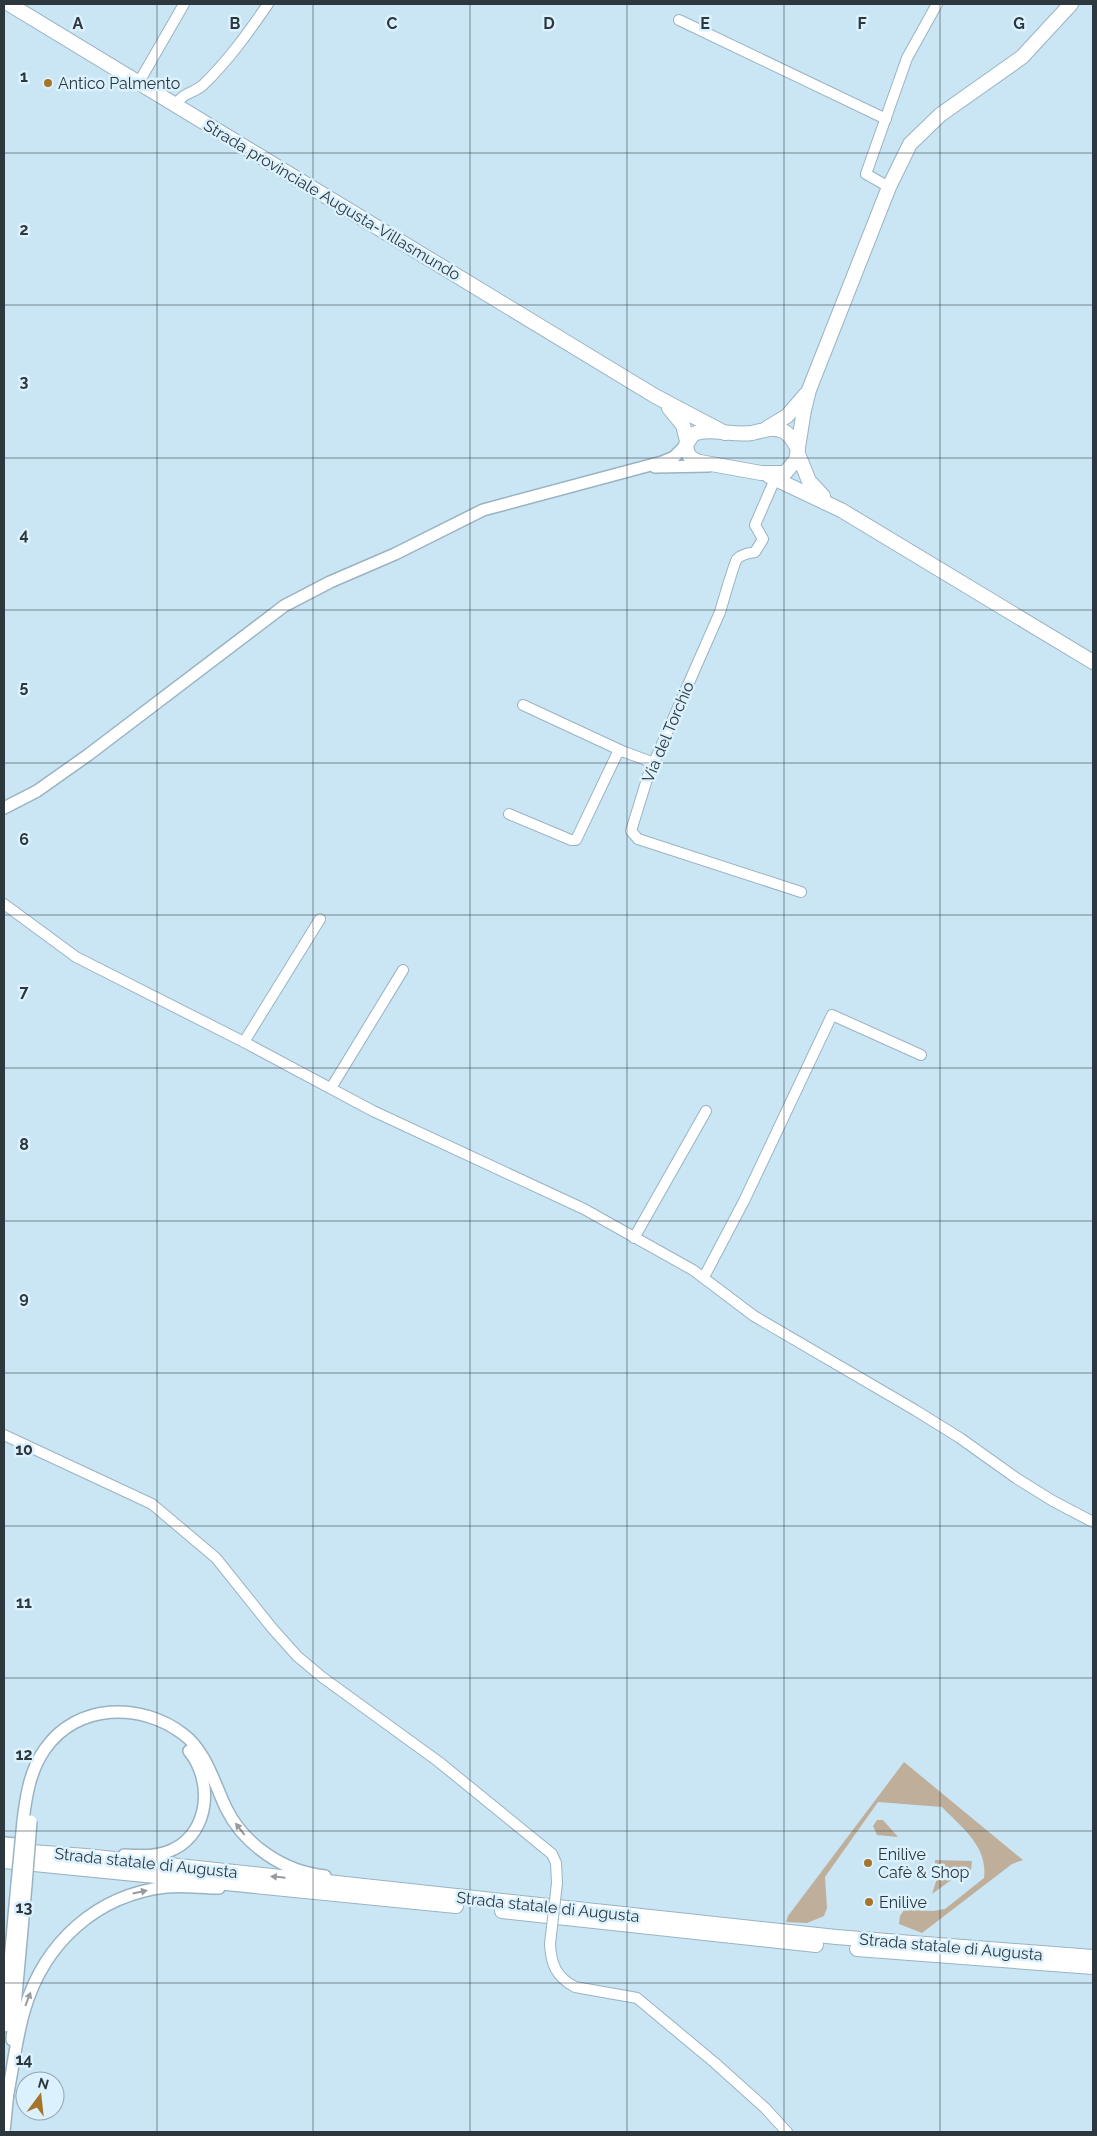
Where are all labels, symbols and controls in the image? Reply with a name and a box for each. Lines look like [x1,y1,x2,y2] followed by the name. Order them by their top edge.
[73,14,84,33] text: A
[230,14,241,33] text: B
[387,14,398,33] text: C
[543,14,555,33] text: D
[700,14,710,33] text: E
[857,14,867,33] text: F
[1013,14,1025,33] text: G
[20,67,28,86] text: 1
[58,74,180,93] place label: Antico Palmento
[42,77,54,89] marker: Antico Palmento
[200,116,464,284] street label: Strada provinciale Augusta-Villasmundo
[19,220,29,239] text: 2
[20,372,29,391] text: 3
[19,525,29,544] text: 4
[20,677,29,696] text: 5
[638,679,698,785] street label: Via del Torchio
[19,830,29,849] text: 6
[20,982,29,1001] text: 7
[19,1135,29,1154] text: 8
[19,1288,29,1307] text: 9
[15,1440,33,1459] text: 10
[16,1593,32,1612] text: 11
[16,1745,32,1764] text: 12
[235,1822,245,1836] one-way arrow
[54,1844,238,1882] street label: Strada statale di Augusta
[878,1845,969,1882] place label: Enilive Cafè & Shop
[862,1857,874,1869] marker: Enilive Cafè & Shop
[270,1873,286,1881] one-way arrow
[133,1888,148,1896] one-way arrow
[456,1888,640,1926] street label: Strada statale di Augusta
[879,1893,927,1912] place label: Enilive
[863,1896,875,1908] marker: Enilive
[16,1898,32,1917] text: 13
[859,1930,1043,1964] street label: Strada statale di Augusta
[25,1992,33,2007] one-way arrow
[15,2050,33,2069] text: 14
[15,2071,65,2121] north arrow
[36,2074,51,2093] text: N

